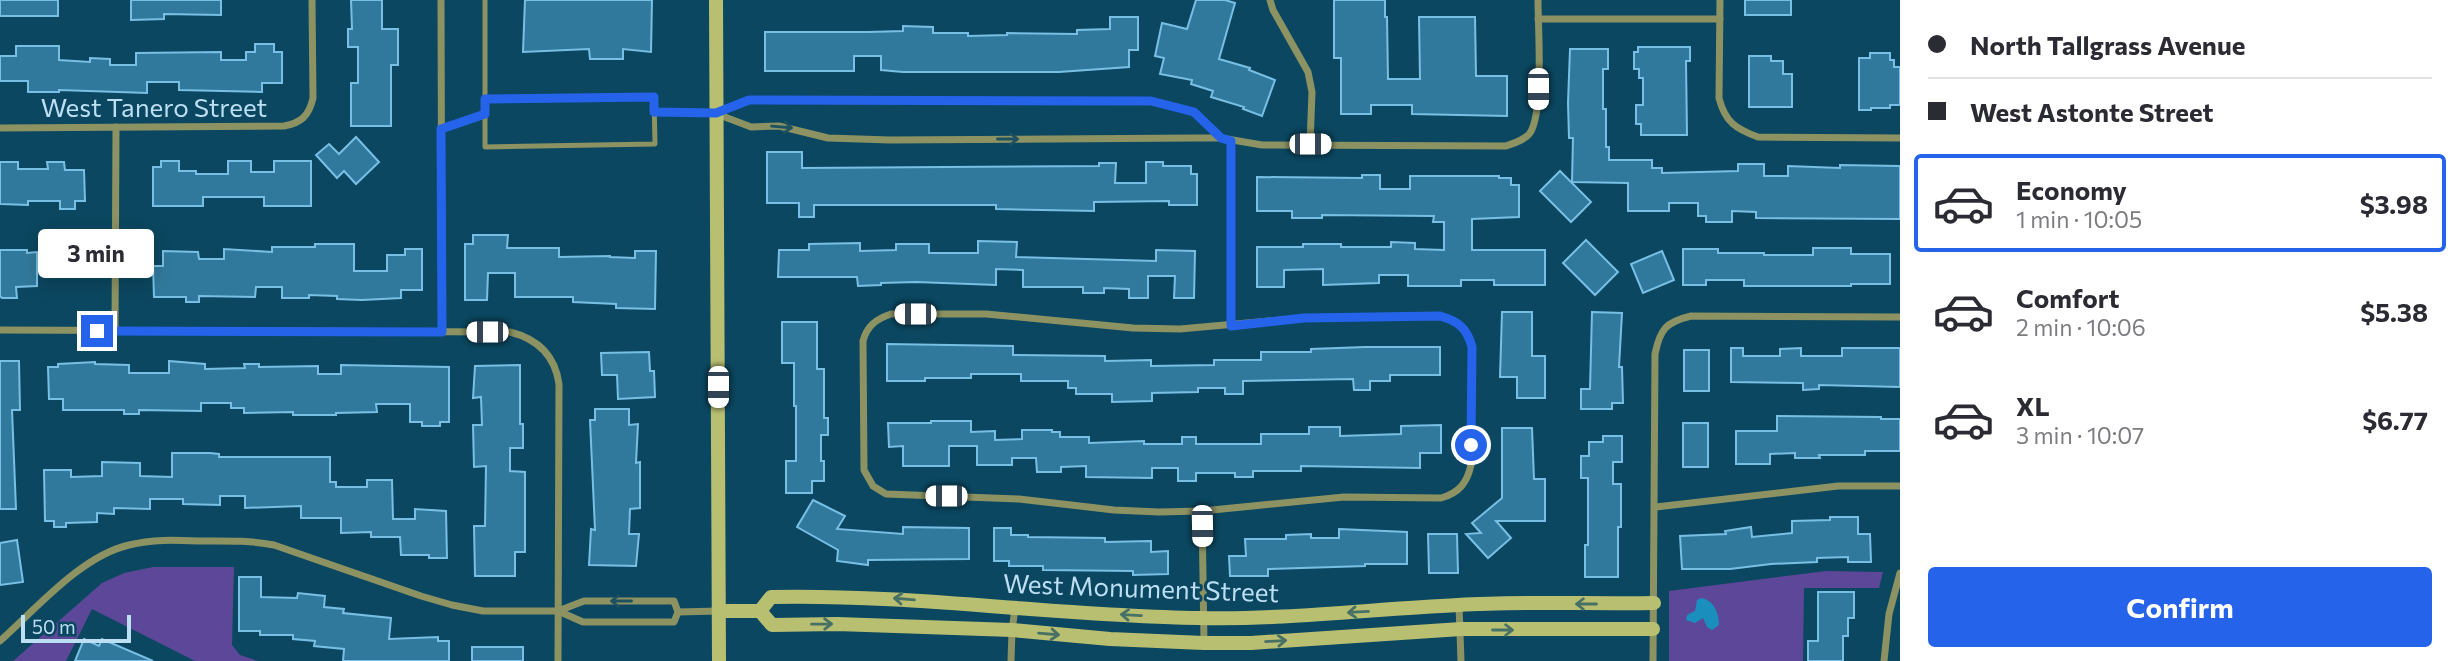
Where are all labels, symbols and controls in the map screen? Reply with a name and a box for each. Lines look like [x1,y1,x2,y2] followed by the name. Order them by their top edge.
[1970,29,2245,60] text: North Tallgrass Avenue
[1528,68,1549,110] car
[41,91,267,122] street label: West Tanero Street
[1970,96,2214,127] text: West Astonte Street
[770,121,793,134] one-way arrow
[996,132,1019,146] one-way arrow
[1290,134,1332,155] car
[1932,172,1995,235] icon: car
[2016,174,2127,205] text: Economy
[2360,188,2428,219] text: $3.98
[2016,205,2142,233] text: 1 min · 10:05
[39,230,155,278] callout: 3 min
[67,239,125,267] text: 3 min
[1932,280,1995,343] icon: car
[2016,282,2119,313] text: Comfort
[2360,296,2428,327] text: $5.38
[895,304,937,325] car
[2016,313,2146,341] text: 2 min · 10:06
[81,315,113,347] route end
[467,322,509,343] car
[708,366,729,408] car
[1932,388,1995,451] icon: car
[2016,390,2050,421] text: XL
[2362,404,2428,435] text: $6.77
[2016,421,2144,449] text: 3 min · 10:07
[1455,429,1487,461] route start
[926,486,968,507] car
[1192,505,1213,547] car
[1003,567,1279,607] street label: West Monument Street
[1928,567,2432,647] button: Confirm
[893,592,916,605] one-way arrow
[610,594,633,608] one-way arrow
[1574,597,1597,611] one-way arrow
[1348,606,1370,619] one-way arrow
[1120,609,1143,622] one-way arrow
[21,612,131,644] scale bar
[32,615,76,638] text: 50 m
[810,617,833,631] one-way arrow
[1491,623,1514,637] one-way arrow
[1037,628,1060,641] one-way arrow
[1264,635,1287,648] one-way arrow

